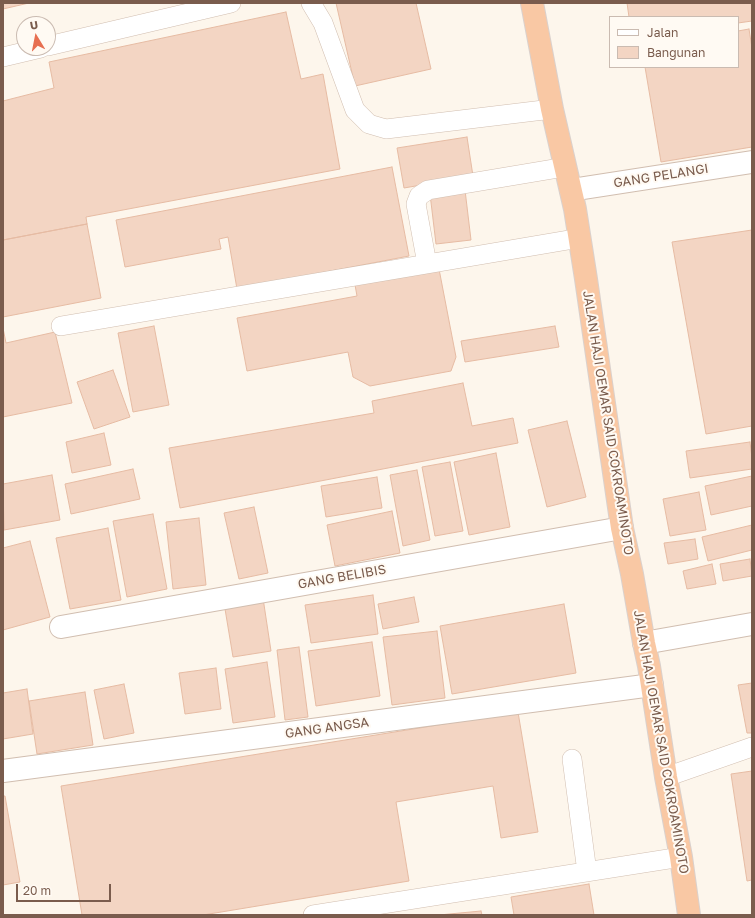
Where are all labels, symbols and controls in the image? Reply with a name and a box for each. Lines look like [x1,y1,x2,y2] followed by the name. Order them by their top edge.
[16,16,56,56] north arrow
[609,16,739,68] legend
[29,18,39,32] text: U
[647,25,678,40] text: Jalan
[647,45,705,60] text: Bangunan
[612,161,710,191] street label: GANG PELANGI
[579,290,637,556] street label: JALAN HAJI OEMAR SAID COKROAMINOTO
[297,562,387,592] street label: GANG BELIBIS
[630,609,692,875] street label: JALAN HAJI OEMAR SAID COKROAMINOTO
[284,714,370,742] street label: GANG ANGSA
[18,876,113,902] scale bar
[23,883,51,898] text: 20 m

